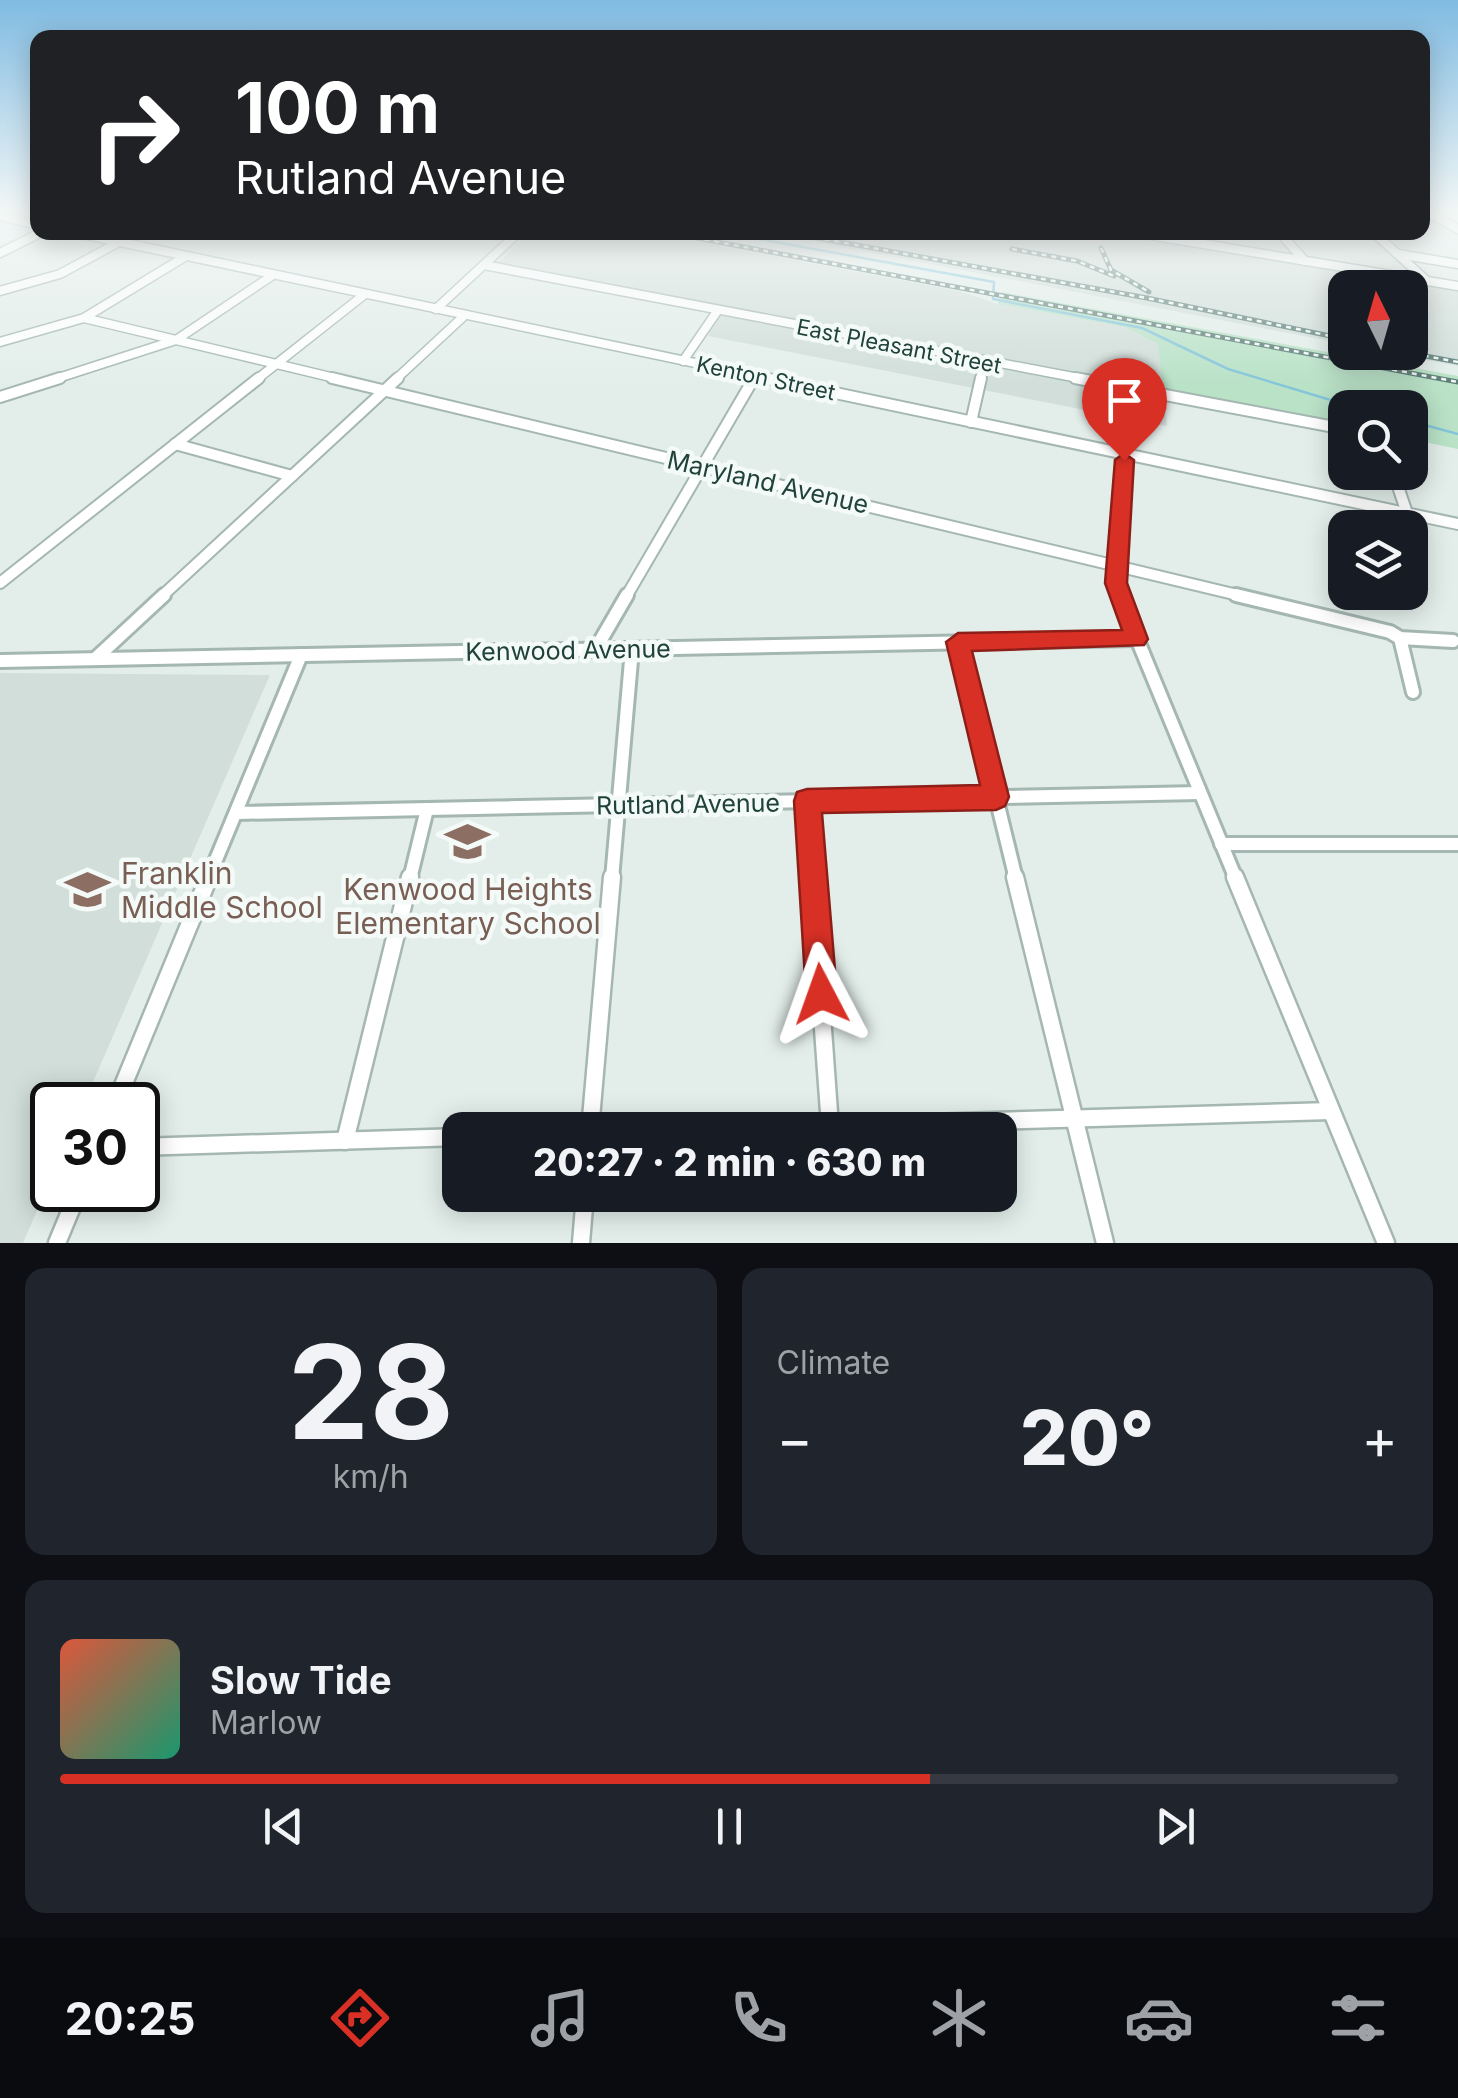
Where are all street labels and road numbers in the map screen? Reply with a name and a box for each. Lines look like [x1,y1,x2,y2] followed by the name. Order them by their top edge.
[795,313,1003,379] street label: East Pleasant Street
[694,351,838,405] street label: Kenton Street
[664,444,872,520] street label: Maryland Avenue
[465,633,671,667] street label: Kenwood Avenue
[596,787,780,821] street label: Rutland Avenue

